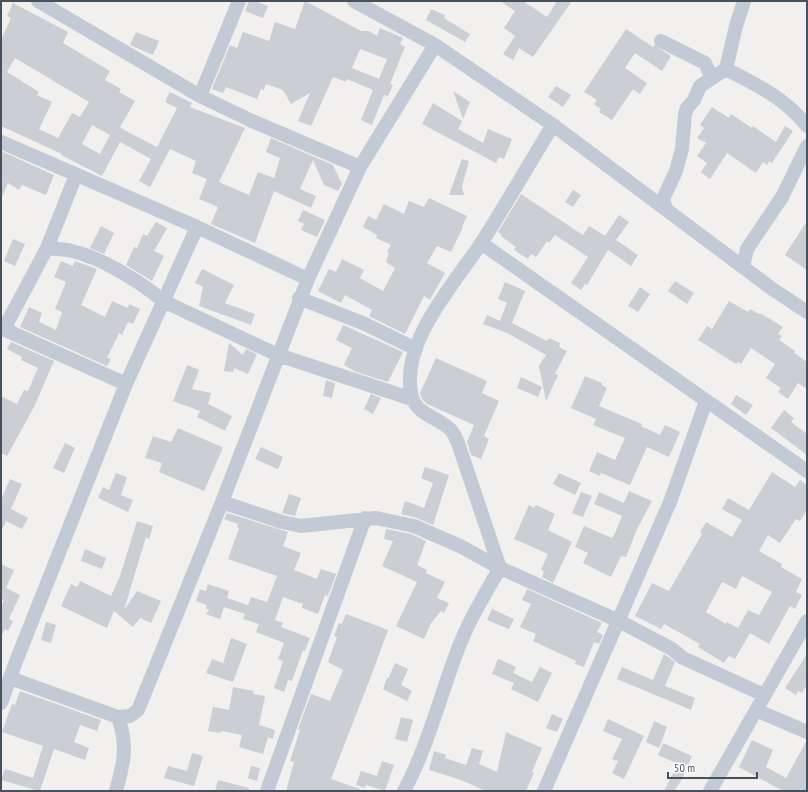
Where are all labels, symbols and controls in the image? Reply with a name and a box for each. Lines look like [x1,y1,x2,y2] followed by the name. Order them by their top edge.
[668,754,757,780] scale bar
[674,760,695,775] text: 50 m

